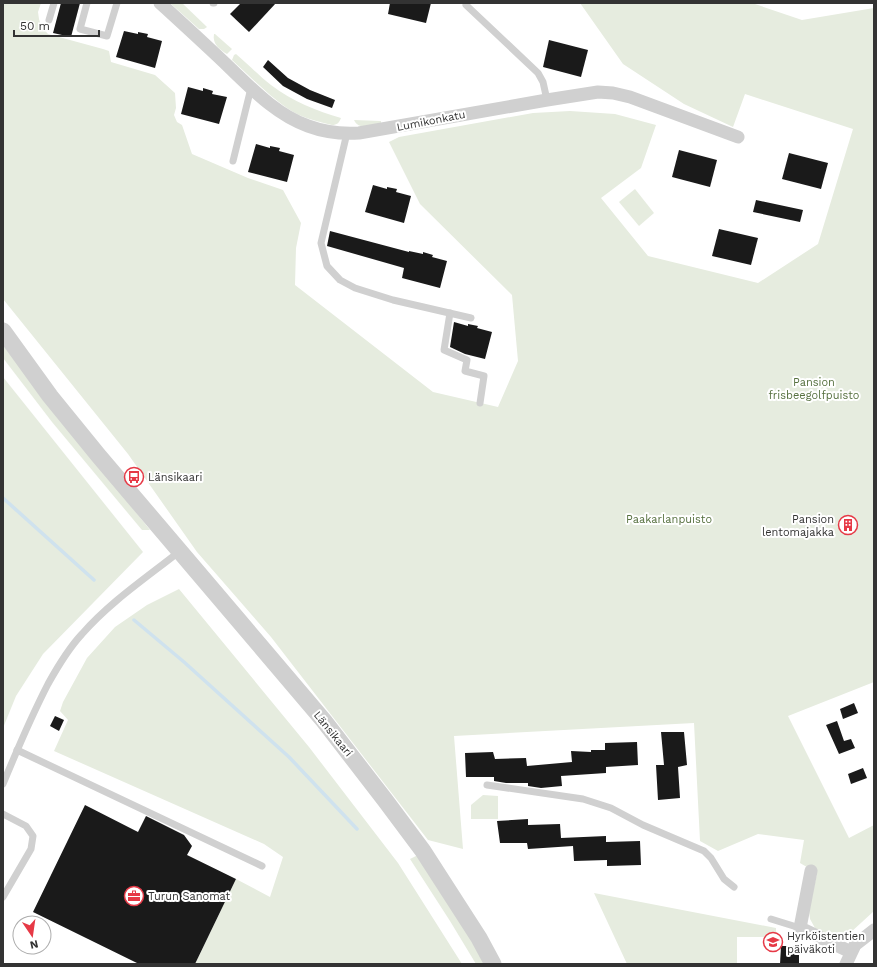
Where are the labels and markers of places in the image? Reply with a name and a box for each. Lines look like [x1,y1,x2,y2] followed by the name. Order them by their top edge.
[123,466,145,488] bus stop icon: Länsikaari
[148,471,202,484] place label: Länsikaari
[762,513,834,539] place label: Pansion lentomajakka
[837,514,859,536] building icon: Pansion lentomajakka
[123,885,145,907] office icon: Turun Sanomat
[148,890,231,903] place label: Turun Sanomat
[787,930,865,956] place label: Hyrköistentien päiväkoti
[762,931,784,953] school or university icon: Hyrköistentien päiväkoti

